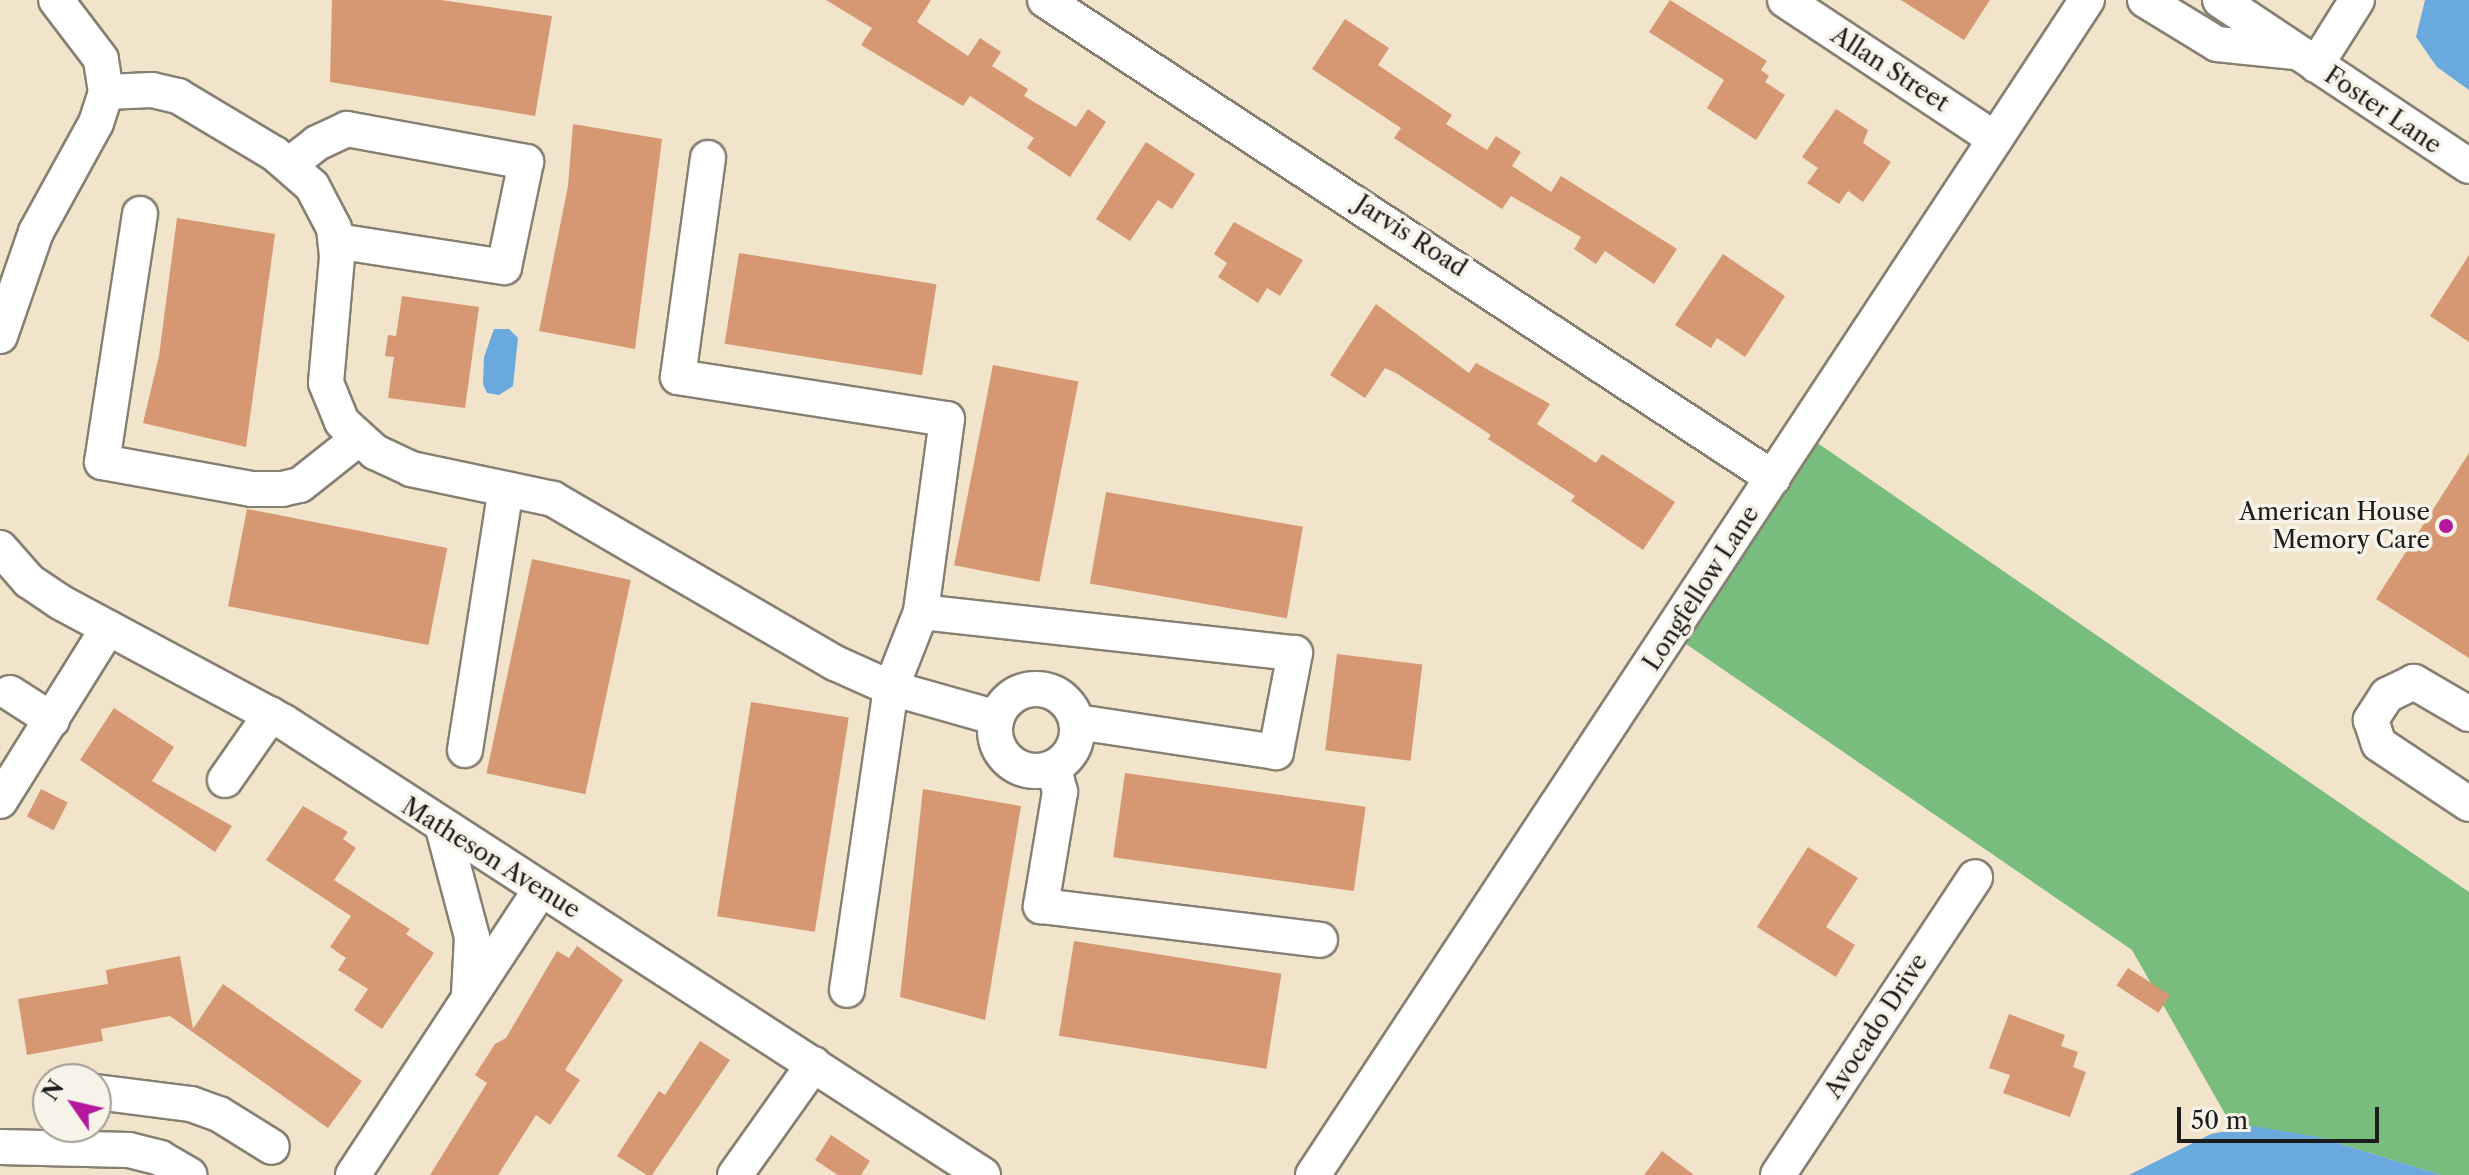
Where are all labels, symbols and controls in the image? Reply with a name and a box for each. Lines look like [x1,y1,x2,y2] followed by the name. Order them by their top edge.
[1826,20,1954,118] street label: Allan Street
[2319,60,2447,160] street label: Foster Lane
[1350,189,1472,283] street label: Jarvis Road
[2239,498,2430,554] place label: American House Memory Care
[1637,500,1765,676] street label: Longfellow Lane
[2437,517,2455,535] marker: American House Memory Care
[396,791,586,925] street label: Matheson Avenue
[1819,948,1933,1104] street label: Avocado Drive
[32,1063,112,1143] north arrow
[37,1075,70,1106] text: N
[2181,1091,2383,1141] scale bar
[2191,1106,2248,1135] text: 50 m

